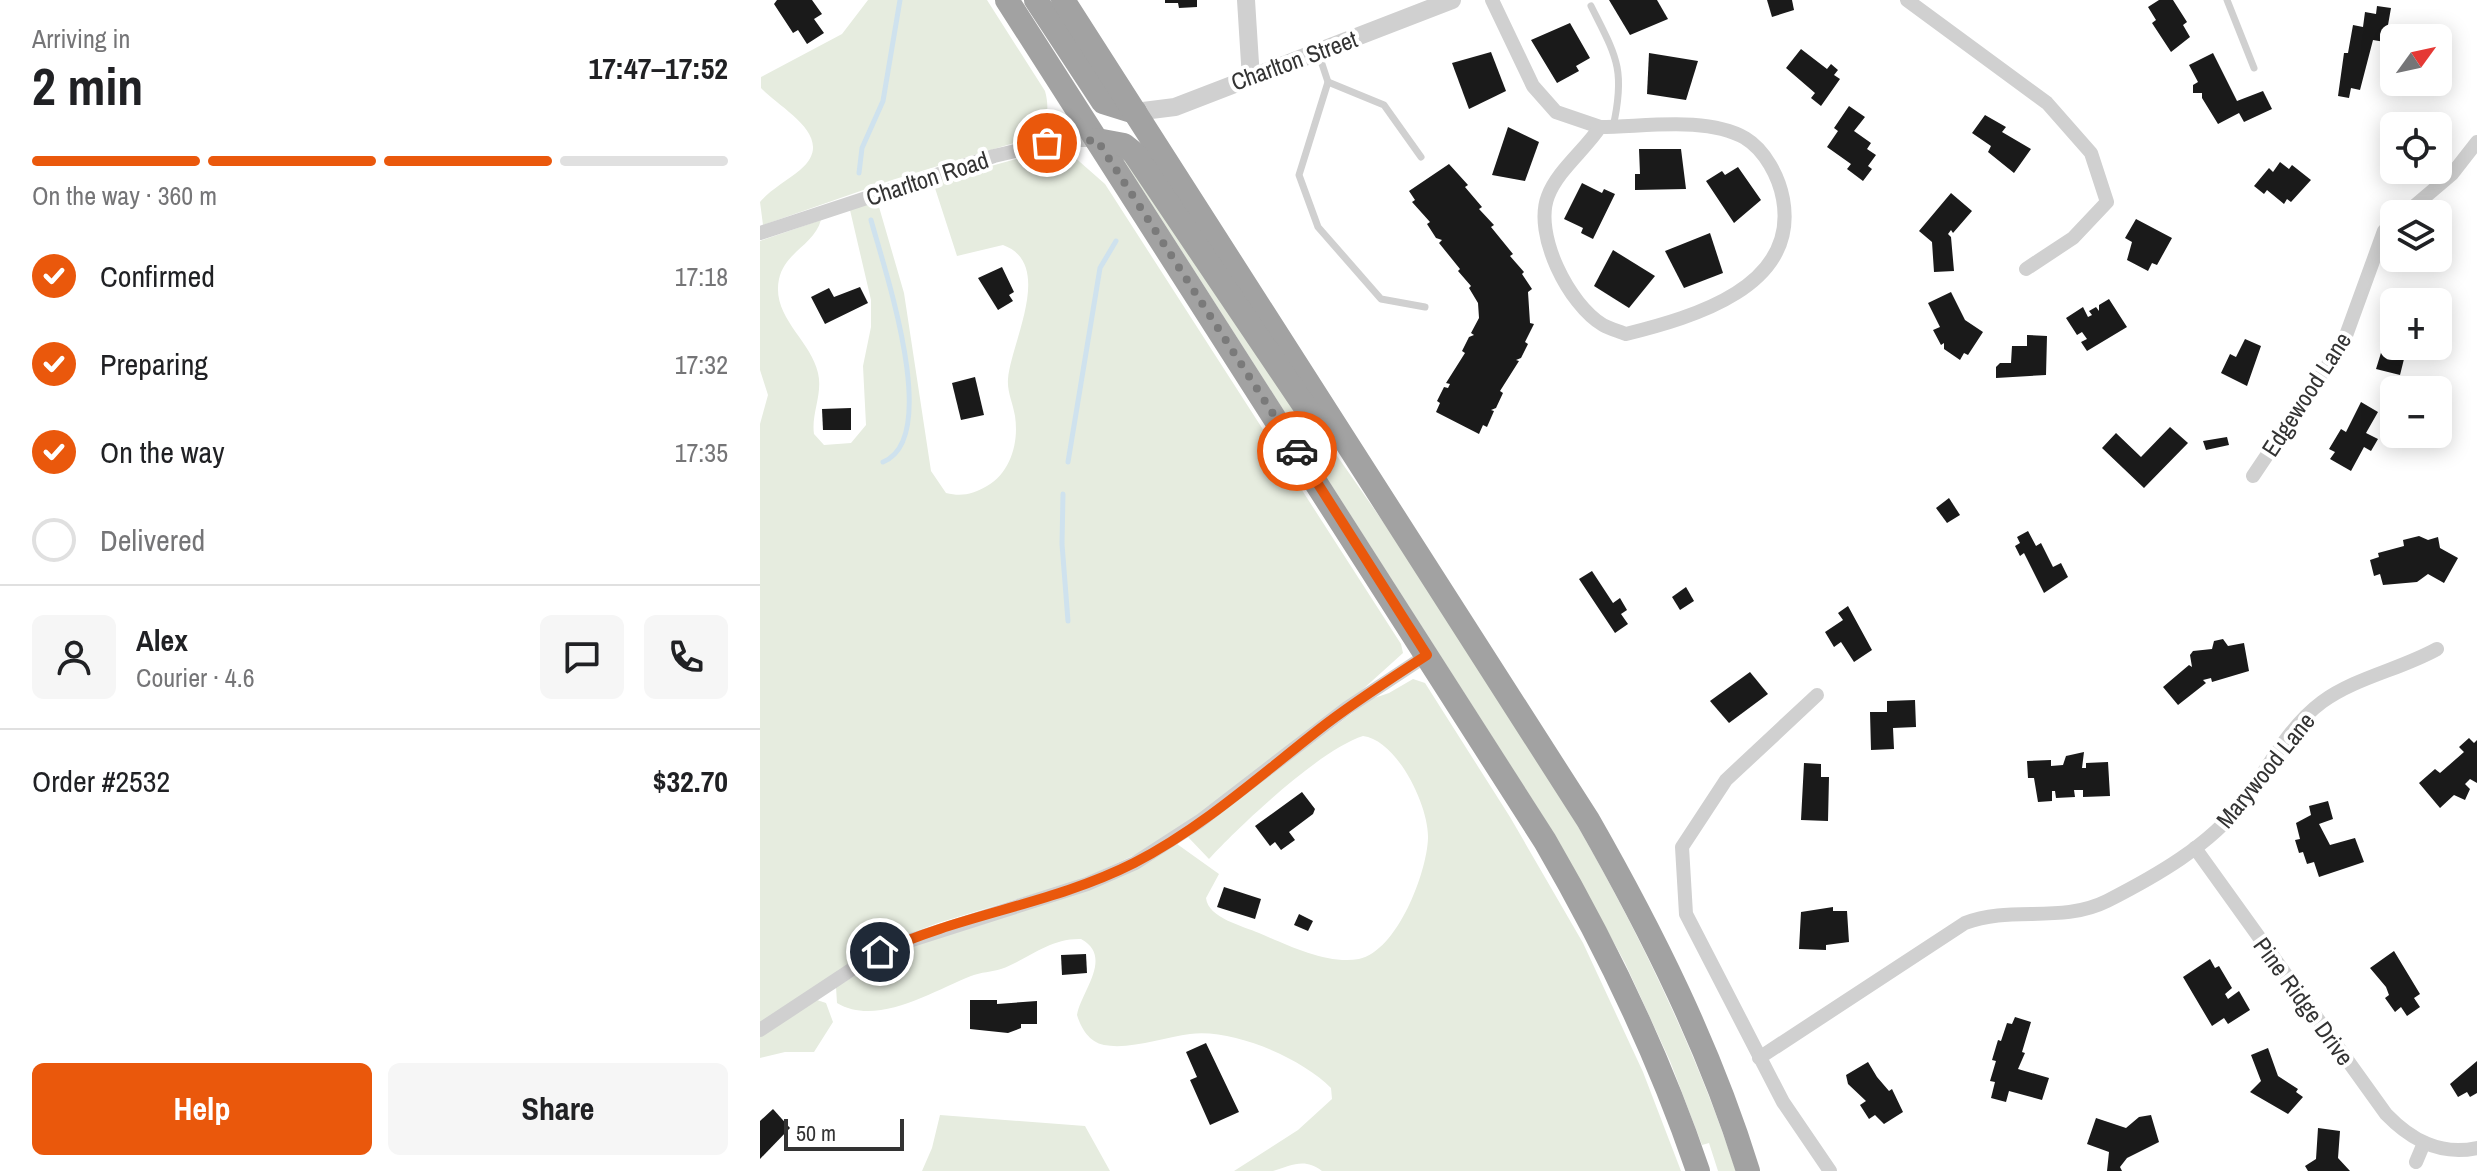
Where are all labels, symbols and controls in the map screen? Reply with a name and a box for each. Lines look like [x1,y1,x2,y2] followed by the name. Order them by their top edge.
[32,21,130,56] text: Arriving in
[1226,22,1362,98] street label: Charlton Street
[2380,24,2452,96] north arrow
[2380,24,2452,448] map controls
[589,48,728,88] text: 17:47–17:52
[32,51,143,121] text: 2 min
[1013,109,1081,177] pin
[2380,112,2452,184] button: locate
[1025,121,1069,165] icon: bag
[862,143,992,213] street label: Charlton Road
[32,178,217,213] text: On the way · 360 m
[2380,200,2452,272] button: layers
[32,254,76,298] icon: check
[100,256,215,296] text: Confirmed
[675,259,728,294] text: 17:18
[2380,288,2452,360] button: +
[2254,326,2358,462] street label: Edgewood Lane
[32,342,76,386] icon: check
[100,344,208,384] text: Preparing
[675,347,728,382] text: 17:32
[2380,376,2452,448] button: −
[1257,411,1337,491] courier
[1275,429,1319,473] icon: car
[32,430,76,474] icon: check
[100,432,224,472] text: On the way
[675,435,728,470] text: 17:35
[100,520,205,560] text: Delivered
[32,615,116,699] button: person
[540,615,624,699] button: chat
[644,615,728,699] button: phone
[136,620,188,660] text: Alex
[136,660,255,695] text: Courier · 4.6
[2209,706,2321,834] street label: Marywood Lane
[32,761,170,801] text: Order #2532
[653,761,728,801] text: $32.70
[846,918,914,986] pin
[858,930,902,974] icon: home
[2247,931,2361,1071] street label: Pine Ridge Drive
[32,1063,372,1155] button: Help
[388,1063,728,1155] button: Share
[784,1115,904,1151] scale bar
[796,1118,836,1148] text: 50 m

